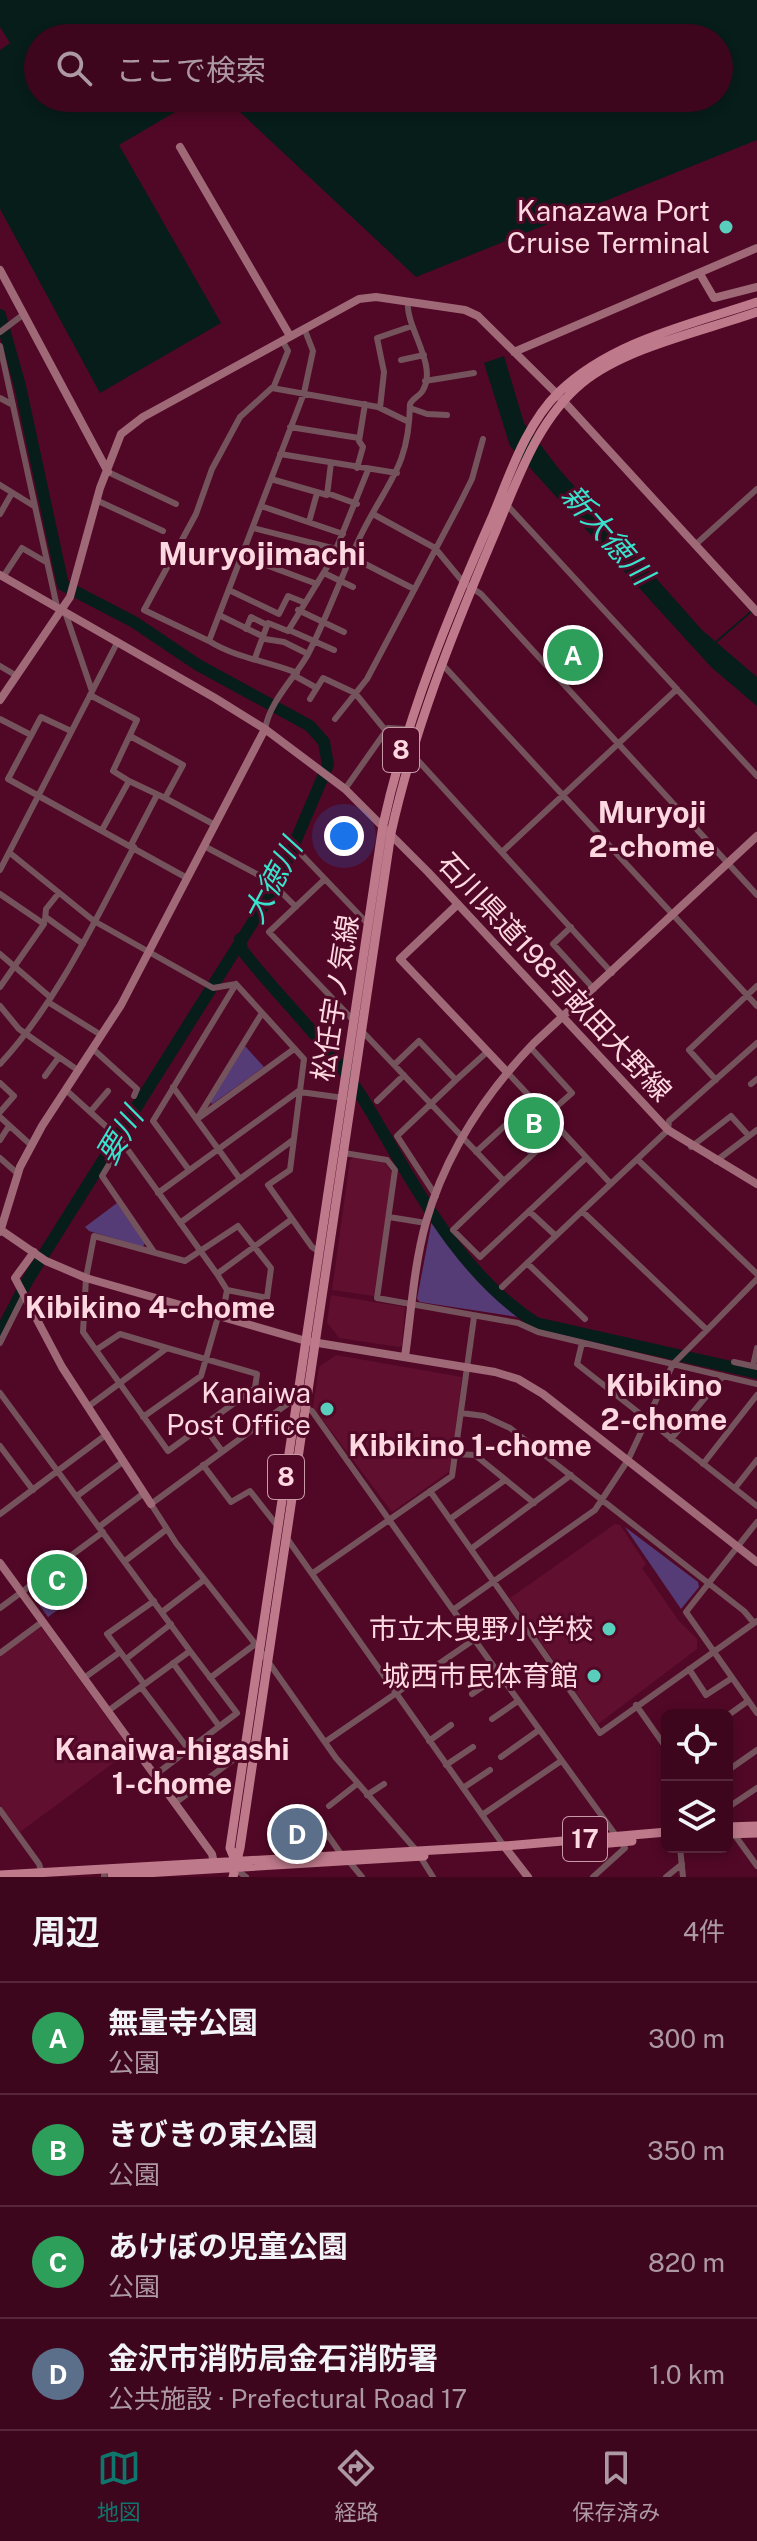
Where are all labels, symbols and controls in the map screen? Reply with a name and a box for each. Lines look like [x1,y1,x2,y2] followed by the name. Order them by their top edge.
[24,24,733,112] search box
[52,46,96,90] icon: search
[116,52,266,88] text: ここで検索
[507,194,710,259] place label: Kanazawa Port Cruise Terminal
[717,218,735,236] marker: Kanazawa Port Cruise Terminal
[555,477,663,594] water label: 新大徳川
[158,535,366,572] district label: Muryojimachi
[547,625,599,685] pin: A
[383,728,419,772] road number: 8
[589,794,715,864] district label: Muryoji 2-chome
[324,816,364,856] your location
[235,830,311,929] water label: 大徳川
[432,846,679,1107] street label: 石川県道198号畝田大野線
[305,912,364,1083] street label: 松任宇ノ気線
[508,1093,560,1153] pin: B
[88,1098,152,1170] water label: 要川
[25,1289,275,1325] district label: Kibikino 4-chome
[601,1367,727,1437] district label: Kibikino 2-chome
[166,1376,311,1441] place label: Kanaiwa Post Office
[318,1400,336,1418] marker: Kanaiwa Post Office
[348,1427,592,1463] district label: Kibikino 1-chome
[268,1455,304,1499] road number: 8
[31,1550,83,1610] pin: C
[369,1612,593,1645] place label: 市立木曳野小学校
[600,1620,618,1638] marker: 市立木曳野小学校
[382,1659,578,1692] place label: 城西市民体育館
[585,1667,603,1685] marker: 城西市民体育館
[661,1709,733,1853] map controls
[661,1709,733,1781] button: locate
[54,1731,290,1801] district label: Kanaiwa-higashi 1-chome
[661,1781,733,1853] button: layers
[271,1804,323,1864] pin: D
[563,1817,607,1861] road number: 17
[32,1912,100,1952] text: 周辺
[683,1916,725,1947] text: 4件
[108,2004,258,2040] text: 無量寺公園
[49,2023,67,2054] text: A
[648,2023,725,2054] text: 300 m
[108,2047,160,2078] text: 公園
[108,2116,318,2152] text: きびきの東公園
[49,2135,67,2166] text: B
[647,2135,725,2166] text: 350 m
[108,2159,160,2190] text: 公園
[108,2228,348,2264] text: あけぼの児童公園
[49,2247,67,2278] text: C
[648,2247,725,2278] text: 820 m
[108,2271,160,2302] text: 公園
[108,2340,438,2376] text: 金沢市消防局金石消防署
[49,2359,67,2390] text: D
[649,2359,725,2390] text: 1.0 km
[108,2383,467,2414] text: 公共施設 · Prefectural Road 17
[97,2446,141,2526] tab: 地図
[334,2446,378,2526] tab: 経路
[572,2446,660,2526] tab: 保存済み

